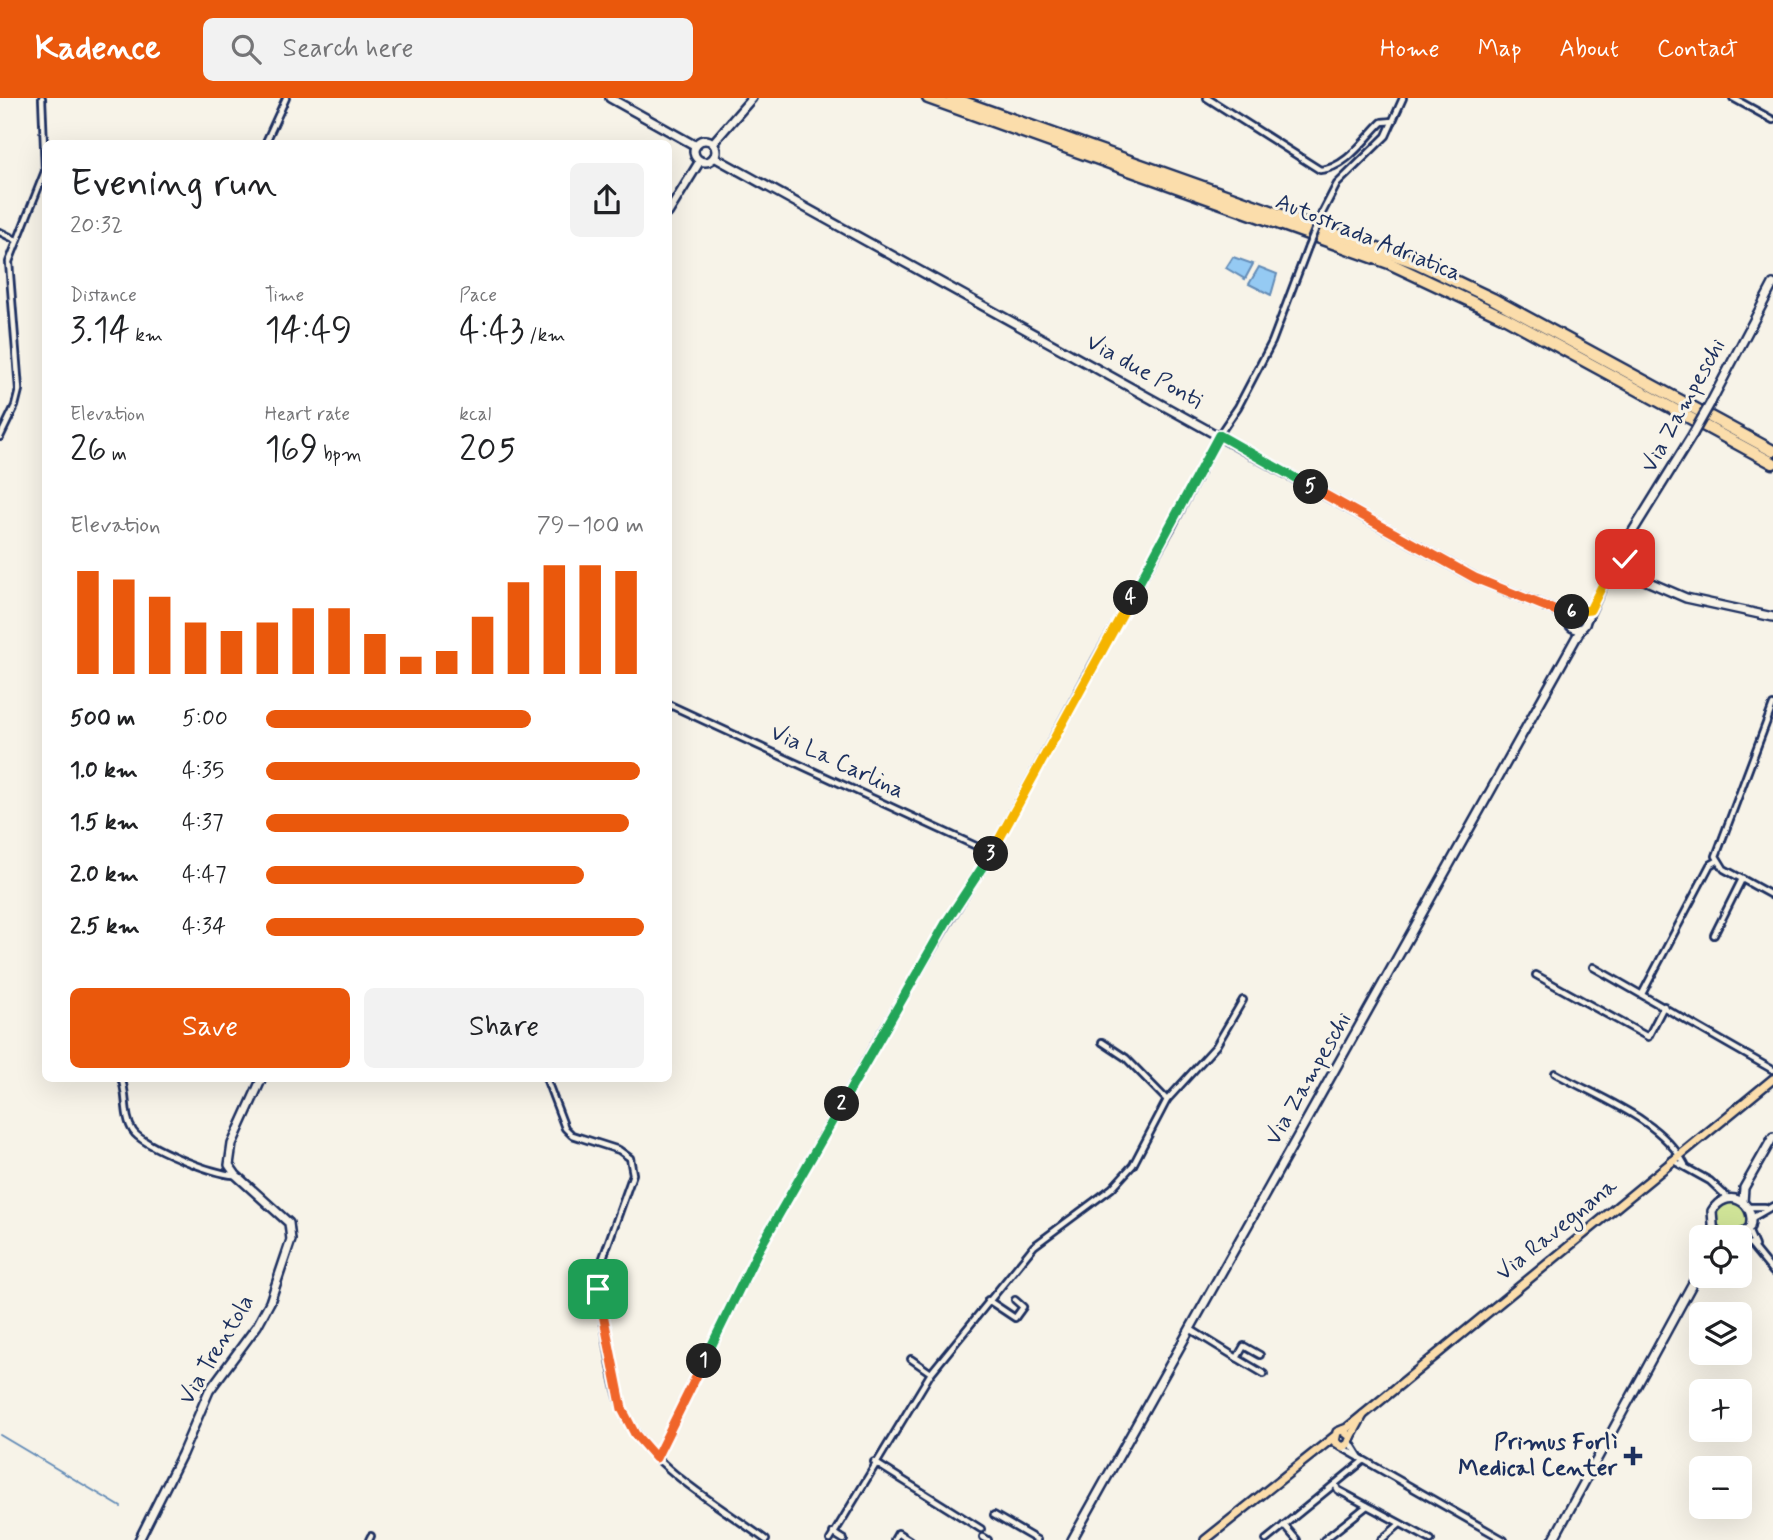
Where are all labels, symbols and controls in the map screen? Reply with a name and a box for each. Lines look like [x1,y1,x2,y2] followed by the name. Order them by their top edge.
[203,18,693,81] search box
[35,27,161,71] text: Kadence
[227,30,265,68] icon: search
[283,32,413,66] text: Search here
[1380,34,1440,65] text: Home
[1478,34,1522,65] text: Map
[1560,34,1619,65] text: About
[1657,34,1738,65] text: Contact
[70,160,277,209] text: Evening run
[570,163,644,237] button: share
[1271,187,1465,289] street label: Autostrada Adriatica
[70,211,123,241] text: 20:32
[70,283,137,308] text: Distance
[265,283,304,308] text: Time
[459,283,497,308] text: Pace
[70,308,130,354] text: 3.14
[265,308,352,354] text: 14:49
[459,308,524,354] text: 4:43
[130,323,163,348] text: km
[524,323,565,348] text: /km
[1080,328,1208,416] street label: Via due Ponti
[1635,334,1733,478] street label: Via Zampeschi
[70,402,145,427] text: Elevation
[265,402,350,427] text: Heart rate
[459,402,491,427] text: kcal
[70,427,107,473] text: 26
[265,427,318,473] text: 169
[459,427,516,473] text: 205
[107,442,127,467] text: m
[318,442,361,467] text: bpm
[1294,470,1328,504] pin: 5
[1305,474,1316,499] text: 5
[70,511,161,541] text: Elevation
[537,511,644,541] text: 79–100 m
[1595,529,1655,589] pin
[1606,540,1644,578] icon: check
[1114,580,1148,616] pin: 4
[1125,585,1136,610] text: 4
[1554,594,1590,630] pin: 6
[1567,599,1576,624] text: 6
[70,704,135,734] text: 500 m
[182,704,228,734] text: 5:00
[765,718,909,806] street label: Via La Carlina
[70,756,138,786] text: 1.0 km
[182,756,224,786] text: 4:35
[70,808,139,838] text: 1.5 km
[182,808,224,838] text: 4:37
[974,836,1009,872] pin: 3
[986,841,995,866] text: 3
[70,860,139,890] text: 2.0 km
[182,860,226,890] text: 4:47
[70,912,140,942] text: 2.5 km
[182,912,226,942] text: 4:34
[70,988,350,1068] button: Save
[364,988,644,1068] button: Share
[1259,1007,1359,1151] street label: Via Zampeschi
[824,1086,860,1122] pin: 2
[837,1091,846,1116] text: 2
[1490,1172,1625,1290] street label: Via Ravegnana
[1689,1225,1752,1519] map controls
[1689,1225,1752,1288] button: locate
[568,1259,628,1319] pin
[579,1270,617,1308] icon: arrive
[172,1289,262,1411] street label: Via Trentola
[1689,1302,1752,1365] button: layers
[686,1344,722,1378] pin: 1
[699,1348,708,1373] text: 1
[1689,1379,1752,1442] button: +
[1458,1428,1618,1484] place label: Primus Forlì Medical Center
[1623,1446,1643,1466] marker: Primus Forlì Medical Center
[1689,1456,1752,1519] button: −

